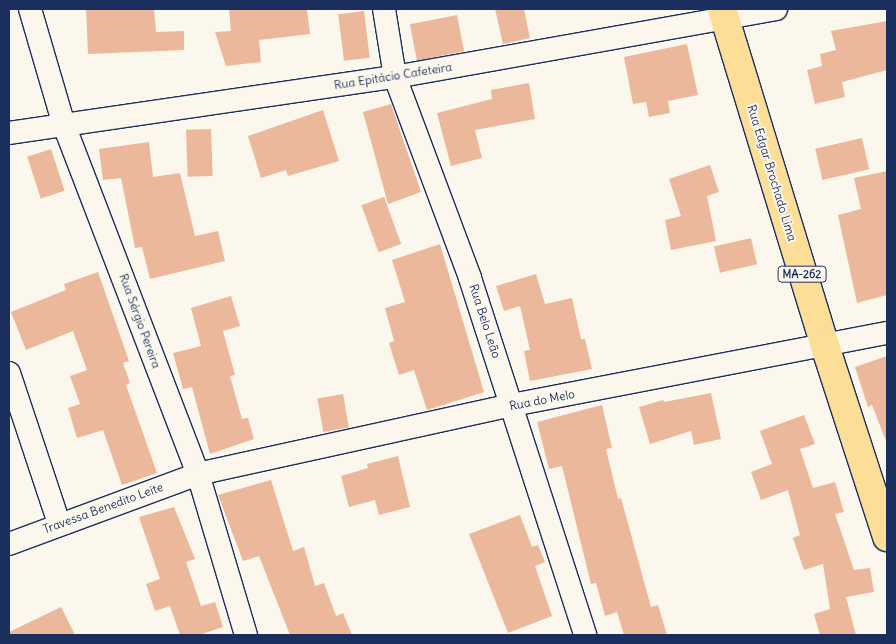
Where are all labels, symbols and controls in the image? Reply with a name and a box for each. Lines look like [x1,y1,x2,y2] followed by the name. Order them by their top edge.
[333,60,453,92] street label: Rua Epitácio Cafeteira
[744,103,800,243] street label: Rua Edgar Brochado Lima
[777,266,827,282] road number: MA-262
[116,272,164,370] street label: Rua Sérgio Pereira
[466,282,504,360] street label: Rua Belo Leão
[508,387,576,413] street label: Rua do Melo
[41,480,165,536] street label: Travessa Benedito Leite

